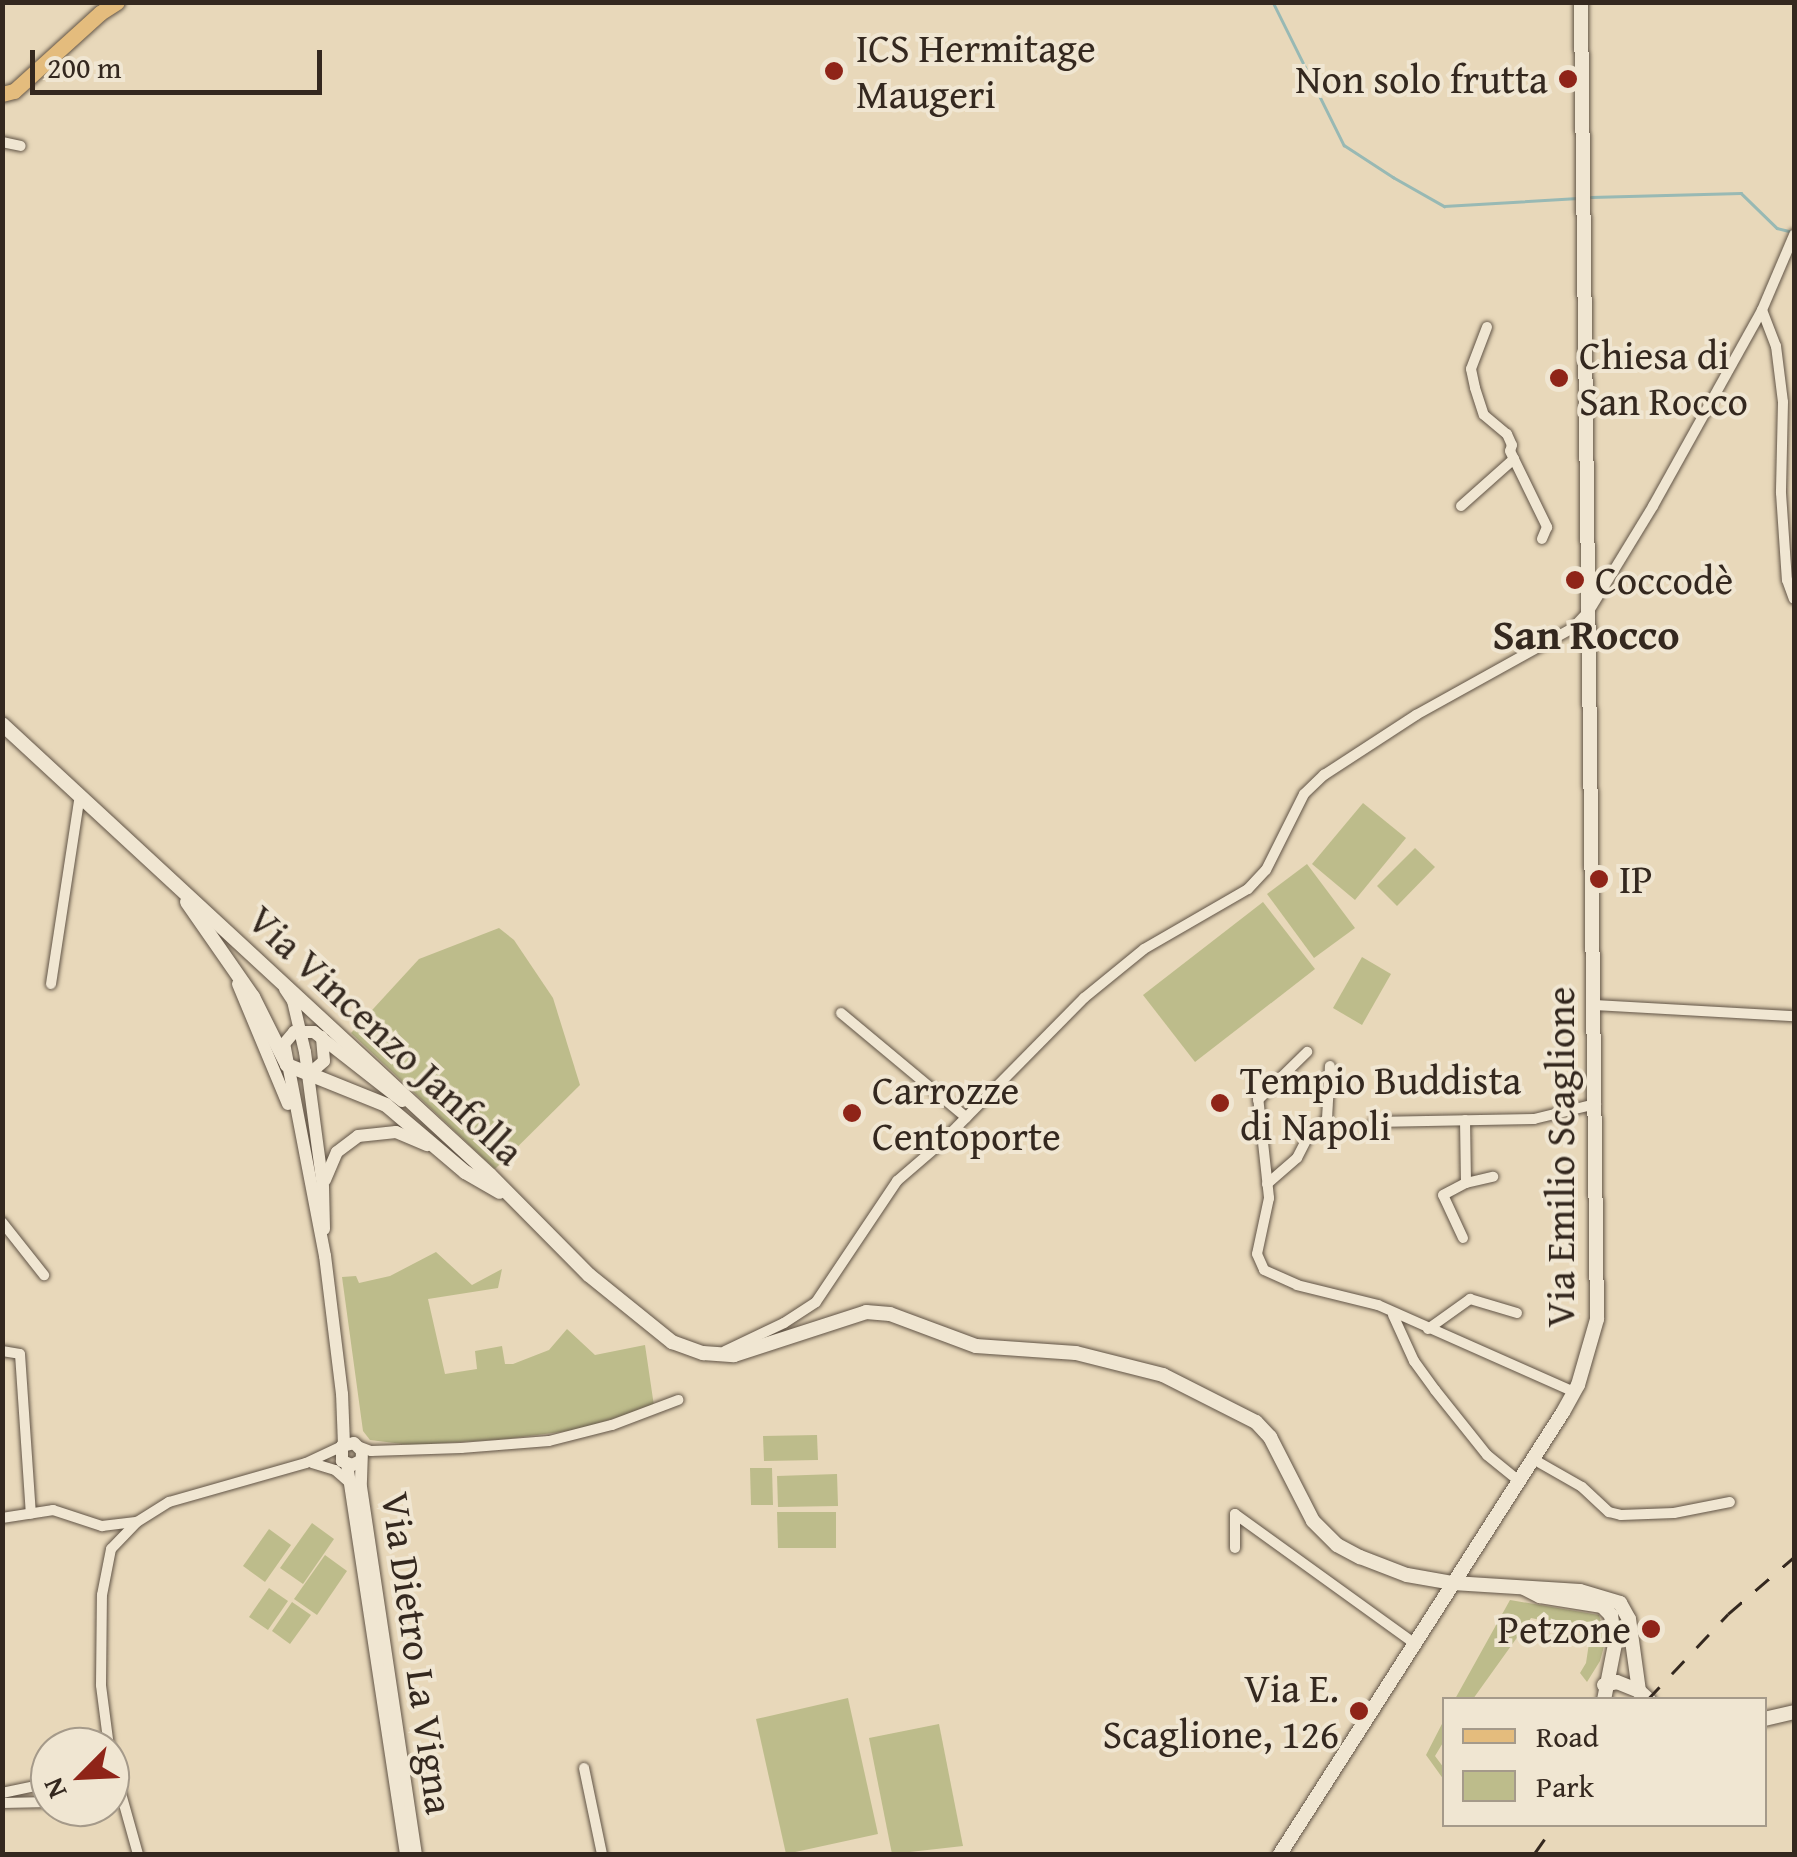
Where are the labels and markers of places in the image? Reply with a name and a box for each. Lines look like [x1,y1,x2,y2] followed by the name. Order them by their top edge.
[856,24,1096,118] place label: ICS Hermitage Maugeri
[1295,55,1548,103] place label: Non solo frutta
[821,58,847,84] marker: ICS Hermitage Maugeri
[1557,68,1579,90] marker: Non solo frutta
[1579,331,1748,425] place label: Chiesa di San Rocco
[1548,367,1570,389] marker: Chiesa di San Rocco
[1595,556,1733,604] place label: Coccodè
[1564,569,1586,591] marker: Coccodè
[1619,855,1653,903] place label: IP
[1588,868,1610,890] marker: IP
[1240,1056,1521,1150] place label: Tempio Buddista di Napoli
[872,1066,1061,1160] place label: Carrozze Centoporte
[1209,1092,1231,1114] marker: Tempio Buddista di Napoli
[841,1102,863,1124] marker: Carrozze Centoporte
[1497,1605,1631,1653] place label: Petzone
[1640,1618,1662,1640] marker: Petzone
[1103,1664,1339,1758] place label: Via E. Scaglione, 126
[1348,1700,1370,1722] marker: Via E. Scaglione, 126

